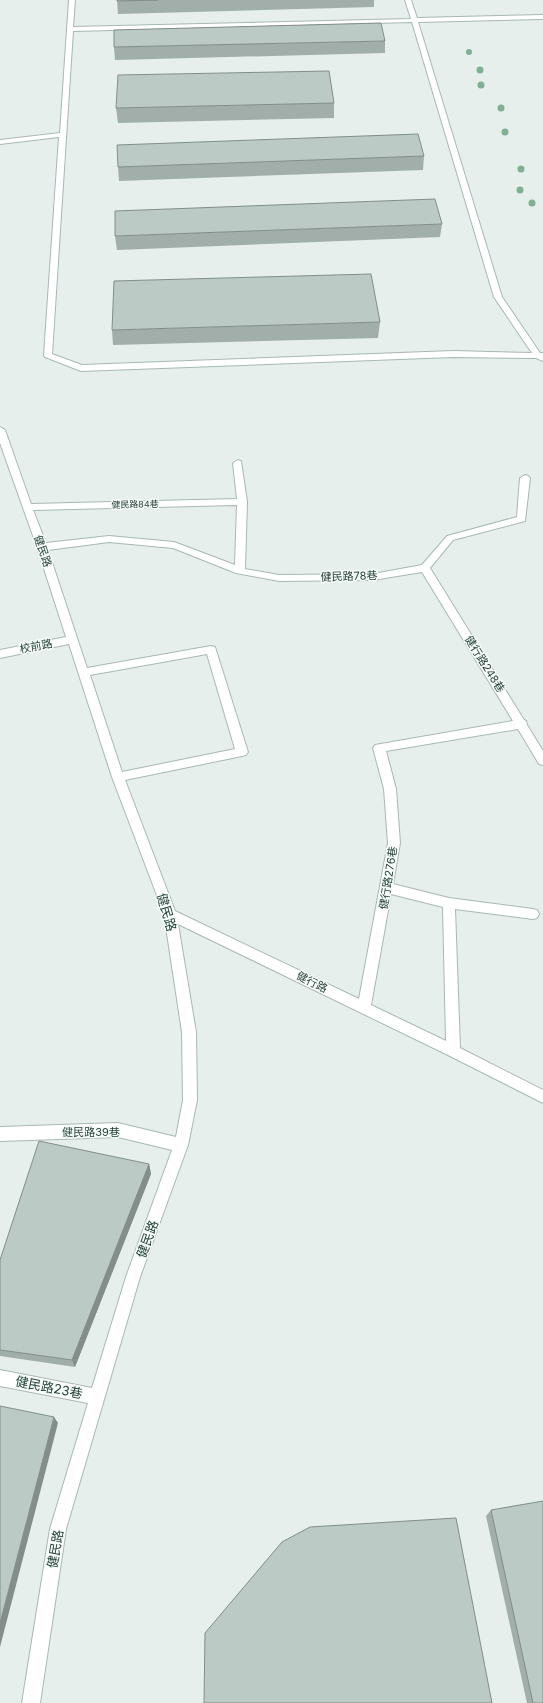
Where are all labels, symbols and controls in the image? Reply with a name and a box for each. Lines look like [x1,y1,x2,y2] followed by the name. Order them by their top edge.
[111,498,159,510] street label: 健民路84巷
[31,533,55,569] street label: 健民路
[320,568,378,584] street label: 健民路78巷
[462,633,508,695] street label: 健行路248巷
[18,636,54,656] street label: 校前路
[376,845,400,911] street label: 健行路276巷
[154,891,180,933] street label: 健民路
[294,968,330,996] street label: 健行路
[62,1125,120,1139] street label: 健民路39巷
[133,1218,161,1260] street label: 健民路
[14,1373,84,1401] street label: 健民路23巷
[44,1528,66,1570] street label: 健民路

